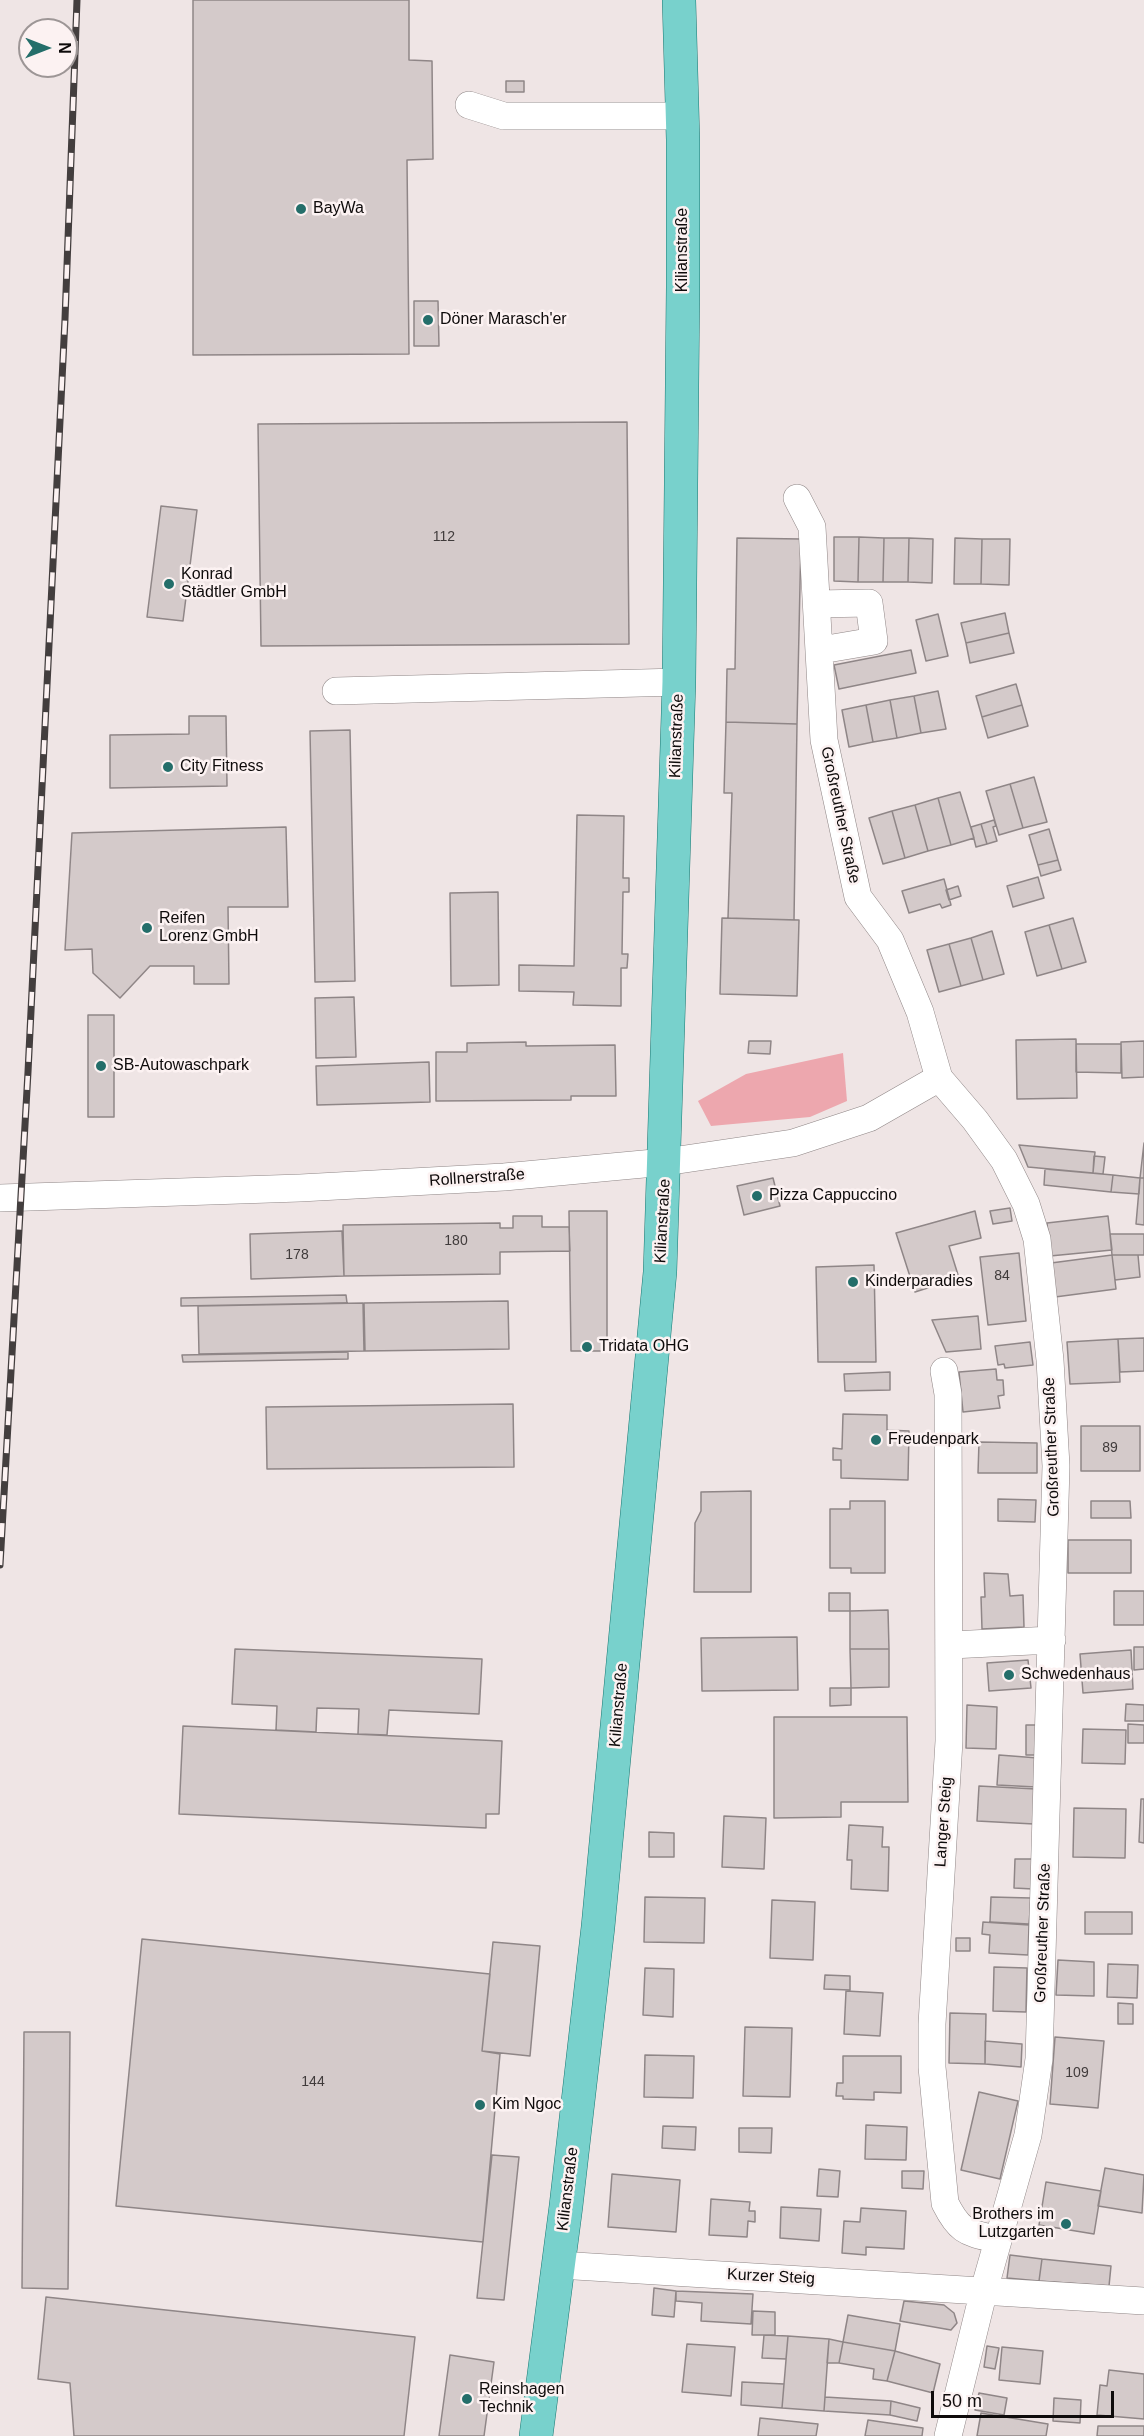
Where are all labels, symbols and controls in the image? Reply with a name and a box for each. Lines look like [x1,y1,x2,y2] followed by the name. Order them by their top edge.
[18,18,78,78] north arrow
[56,42,73,54] text: N
[313,199,364,219] place label: BayWa
[294,202,308,216] marker: BayWa
[673,208,693,292] street label: Kilianstraße
[440,310,567,330] place label: Döner Marasch'er
[421,313,435,327] marker: Döner Marasch'er
[433,529,455,545] house number: 112
[181,565,287,603] place label: Konrad Städtler GmbH
[162,577,176,591] marker: Konrad Städtler GmbH
[666,693,688,779] street label: Kilianstraße
[816,745,864,885] street label: Großreuther Straße
[180,757,264,777] place label: City Fitness
[161,760,175,774] marker: City Fitness
[159,909,259,947] place label: Reifen Lorenz GmbH
[140,921,154,935] marker: Reifen Lorenz GmbH
[113,1056,249,1076] place label: SB-Autowaschpark
[94,1059,108,1073] marker: SB-Autowaschpark
[428,1165,526,1191] street label: Rollnerstraße
[651,1178,675,1264] street label: Kilianstraße
[769,1186,897,1206] place label: Pizza Cappuccino
[750,1189,764,1203] marker: Pizza Cappuccino
[444,1233,468,1249] house number: 180
[285,1247,309,1263] house number: 178
[994,1268,1010,1284] house number: 84
[865,1272,973,1292] place label: Kinderparadies
[846,1275,860,1289] marker: Kinderparadies
[599,1337,689,1357] place label: Tridata OHG
[580,1340,594,1354] marker: Tridata OHG
[1040,1377,1064,1517] street label: Großreuther Straße
[888,1430,979,1450] place label: Freudenpark
[869,1433,883,1447] marker: Freudenpark
[1102,1440,1118,1456] house number: 89
[606,1662,632,1748] street label: Kilianstraße
[1021,1665,1130,1685] place label: Schwedenhaus
[1002,1668,1016,1682] marker: Schwedenhaus
[931,1776,957,1868] street label: Langer Steig
[1031,1863,1055,2003] street label: Großreuther Straße
[1065,2065,1089,2081] house number: 109
[301,2074,325,2090] house number: 144
[492,2095,561,2115] place label: Kim Ngoc
[473,2098,487,2112] marker: Kim Ngoc
[553,2146,583,2232] street label: Kilianstraße
[972,2205,1054,2243] place label: Brothers im Lutzgarten
[1059,2217,1073,2231] marker: Brothers im Lutzgarten
[727,2265,815,2289] street label: Kurzer Steig
[934,2379,1117,2417] scale bar
[479,2380,564,2418] place label: Reinshagen Technik
[942,2391,982,2411] text: 50 m
[460,2392,474,2406] marker: Reinshagen Technik

